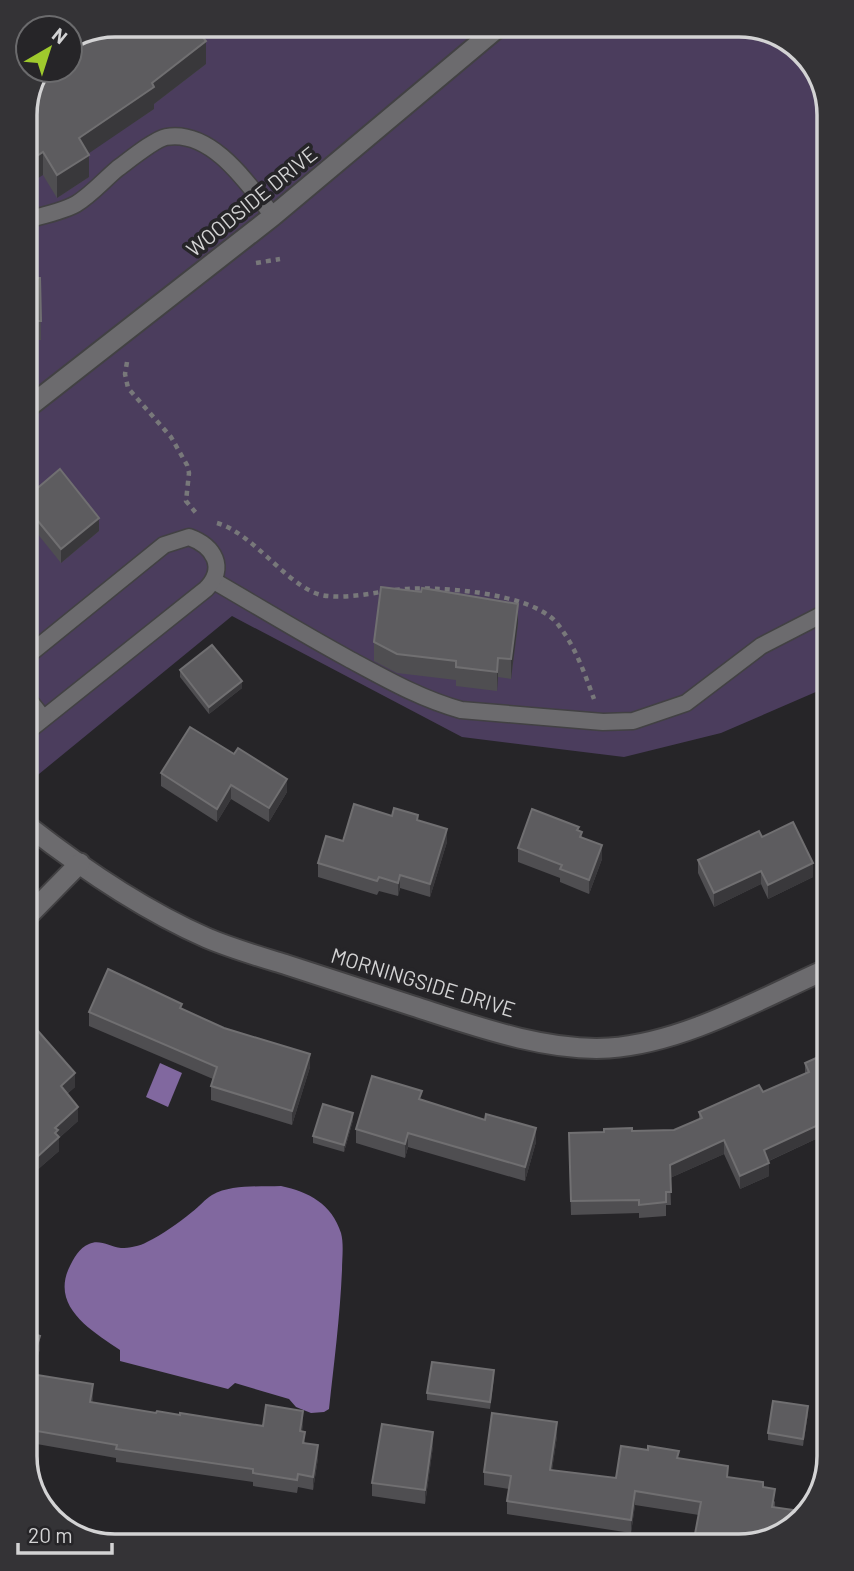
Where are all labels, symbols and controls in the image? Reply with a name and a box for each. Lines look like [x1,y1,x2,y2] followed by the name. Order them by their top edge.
[14,14,84,84] north arrow
[48,22,72,48] text: N
[181,141,321,261] street label: WOODSIDE DRIVE
[328,942,519,1021] street label: MORNINGSIDE DRIVE
[18,1512,112,1556] scale bar
[28,1522,73,1547] text: 20 m

